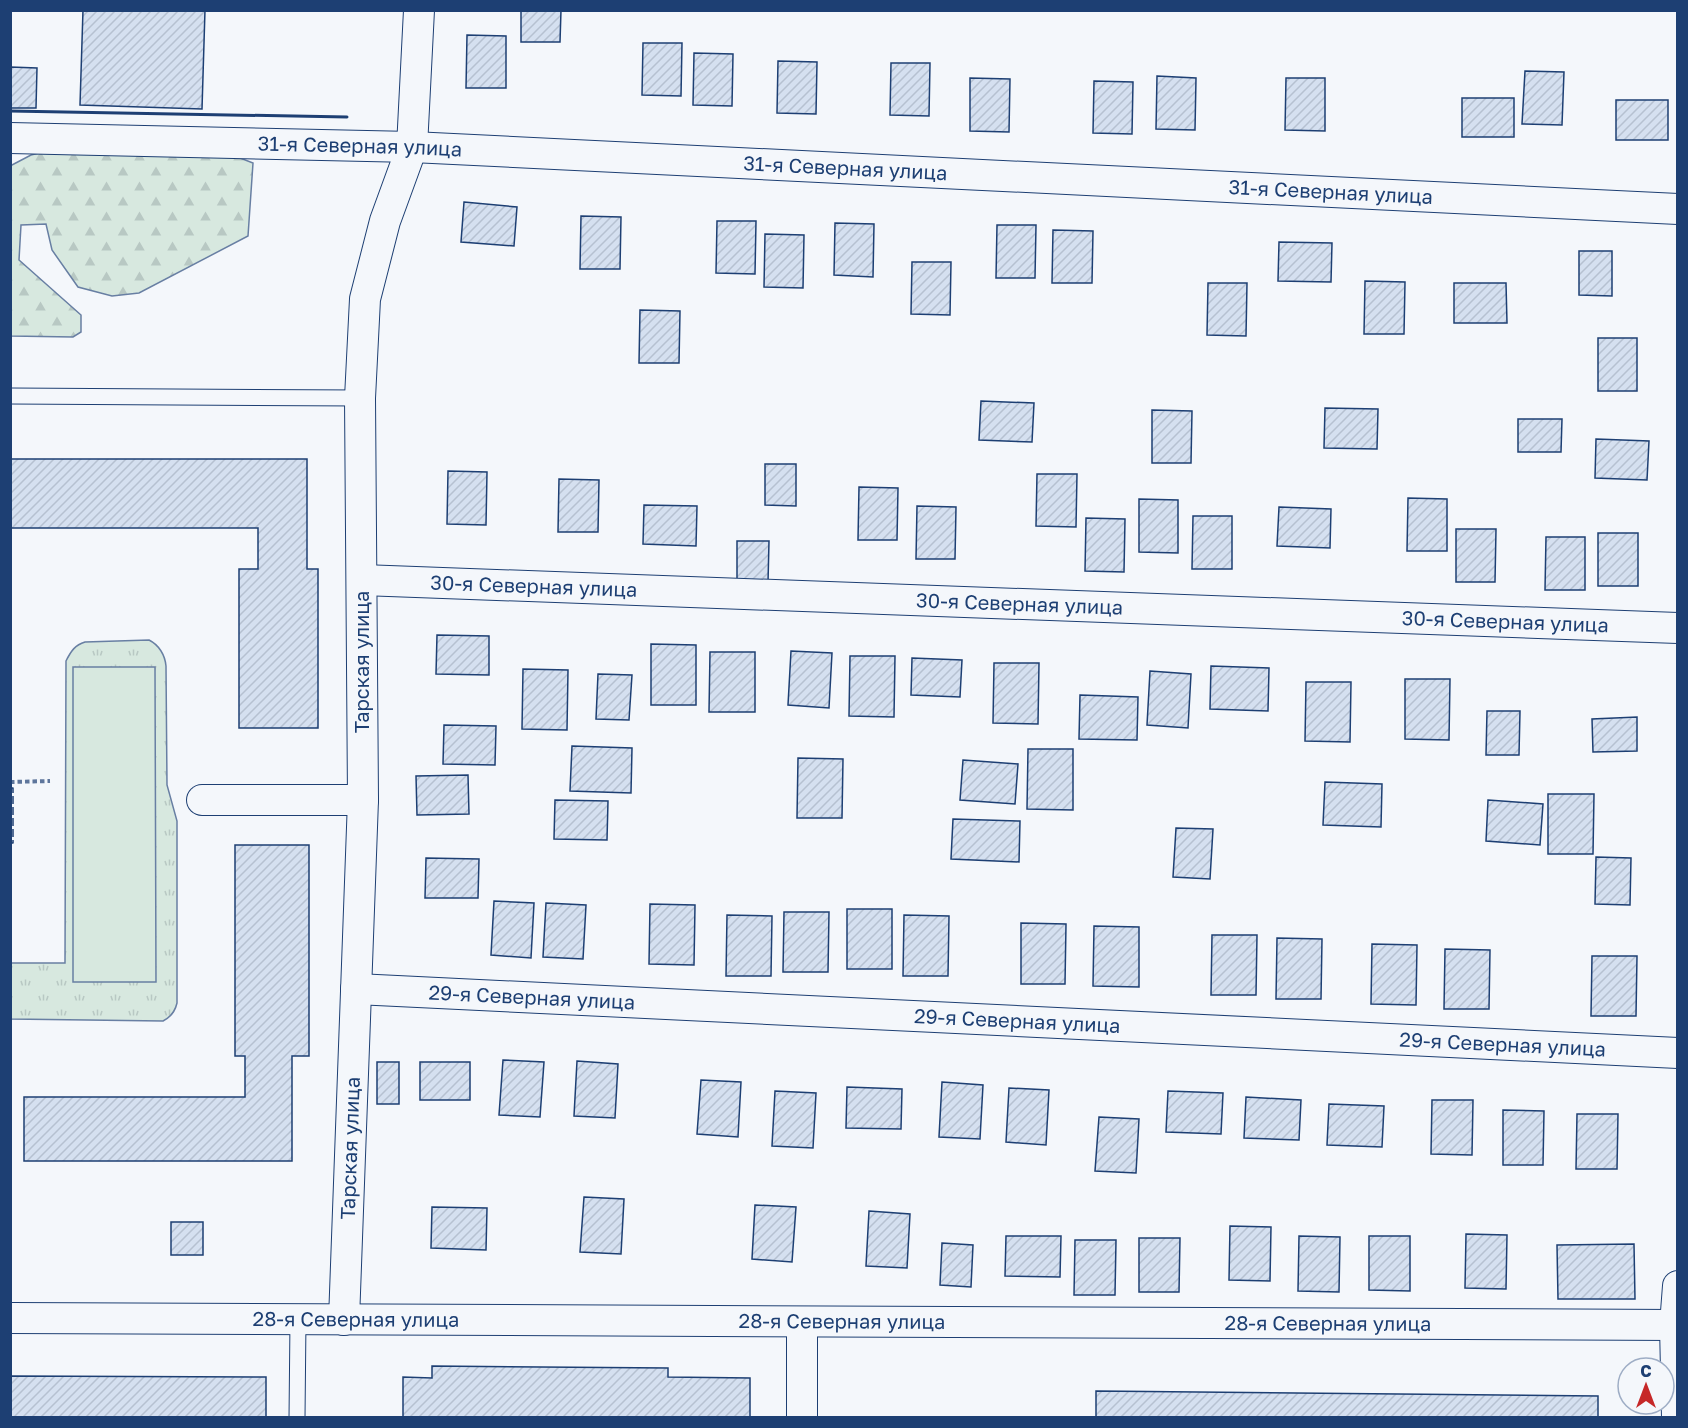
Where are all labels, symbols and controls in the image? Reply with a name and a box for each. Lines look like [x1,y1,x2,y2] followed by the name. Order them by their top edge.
[257,131,463,160] street label: 31-я Северная улица
[743,150,948,184] street label: 31-я Северная улица
[1228,174,1434,208] street label: 31-я Северная улица
[430,570,638,601] street label: 30-я Северная улица
[916,587,1124,619] street label: 30-я Северная улица
[349,591,373,733] street label: Тарская улица
[1401,605,1609,636] street label: 30-я Северная улица
[428,980,636,1013] street label: 29-я Северная улица
[913,1003,1121,1037] street label: 29-я Северная улица
[1399,1027,1607,1060] street label: 29-я Северная улица
[335,1076,364,1220] street label: Тарская улица
[253,1306,459,1331] street label: 28-я Северная улица
[739,1308,945,1333] street label: 28-я Северная улица
[1225,1310,1431,1335] street label: 28-я Северная улица
[1616,1356,1676,1416] north arrow
[1640,1361,1652,1381] text: С

